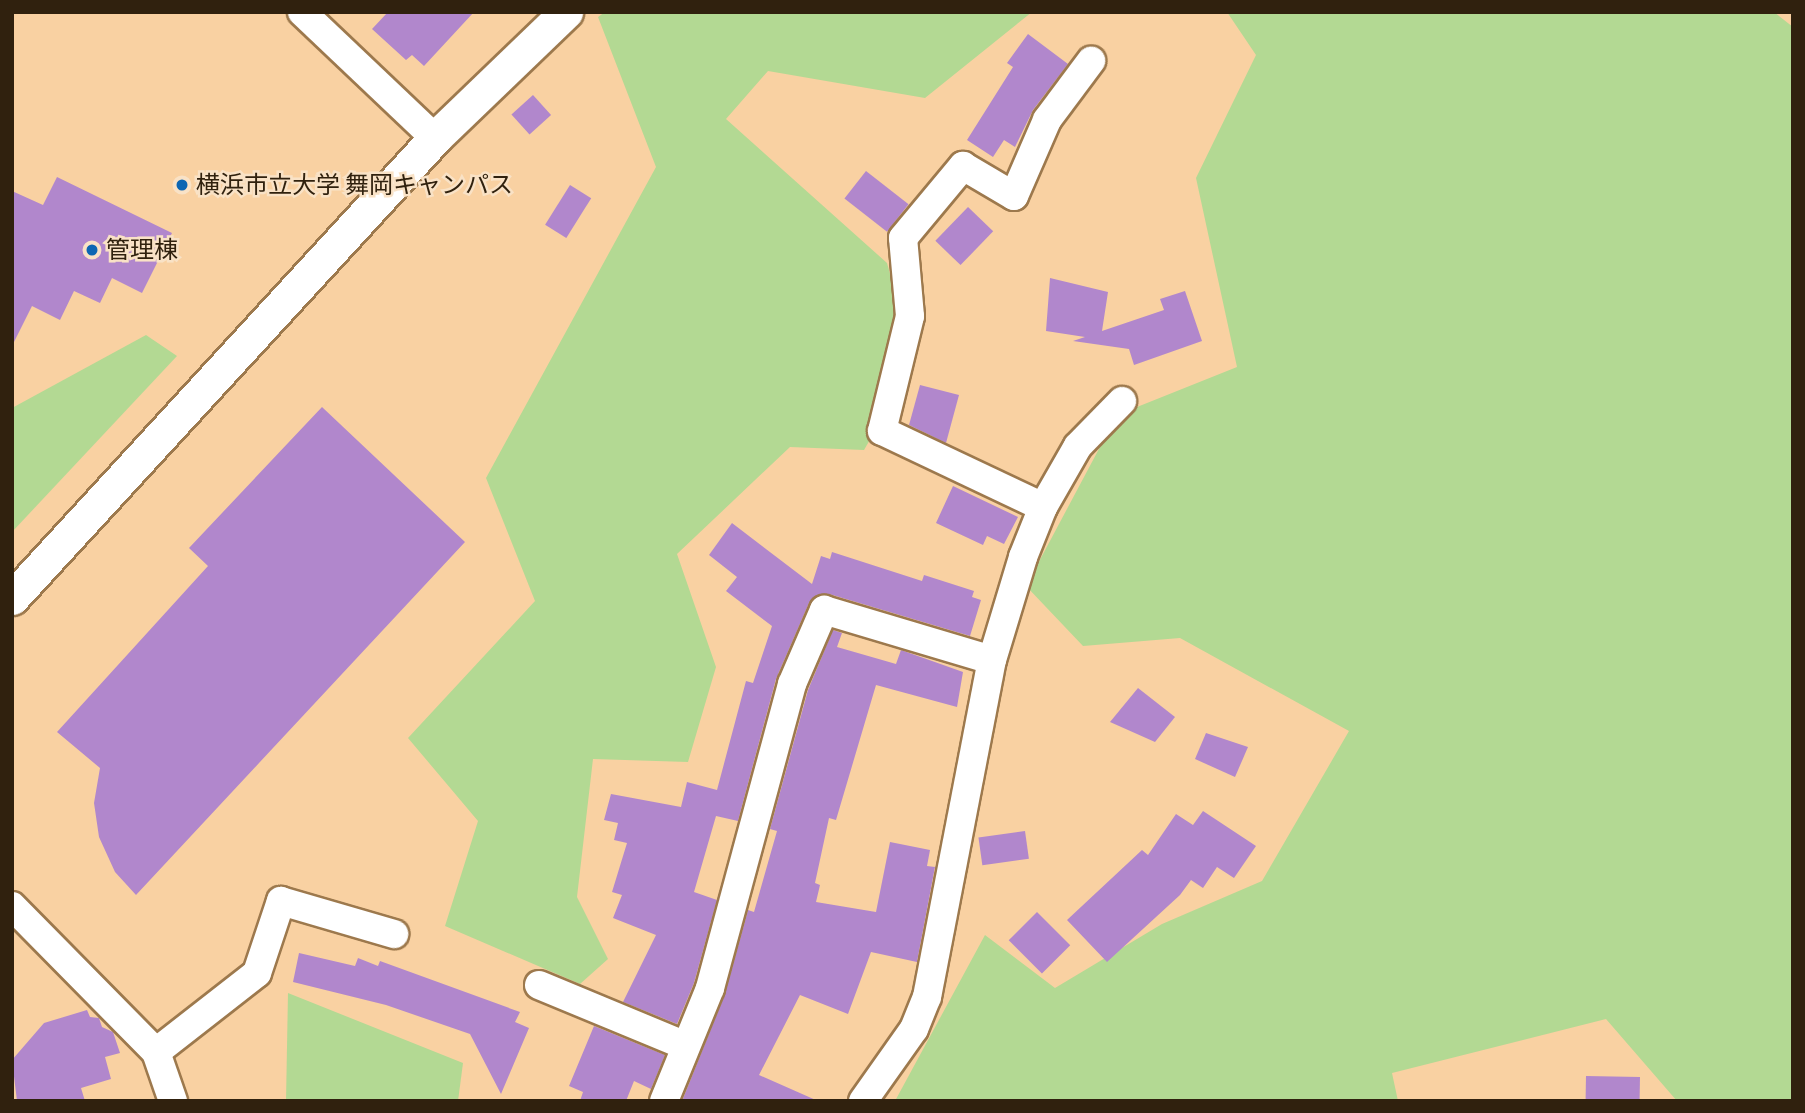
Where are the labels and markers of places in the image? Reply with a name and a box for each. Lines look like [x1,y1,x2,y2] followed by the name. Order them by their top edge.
[196,171,513,199] place label: 横浜市立大学 舞岡キャンパス
[174,177,190,193] marker: 横浜市立大学 舞岡キャンパス
[106,236,178,264] place label: 管理棟
[84,242,100,258] marker: 管理棟

